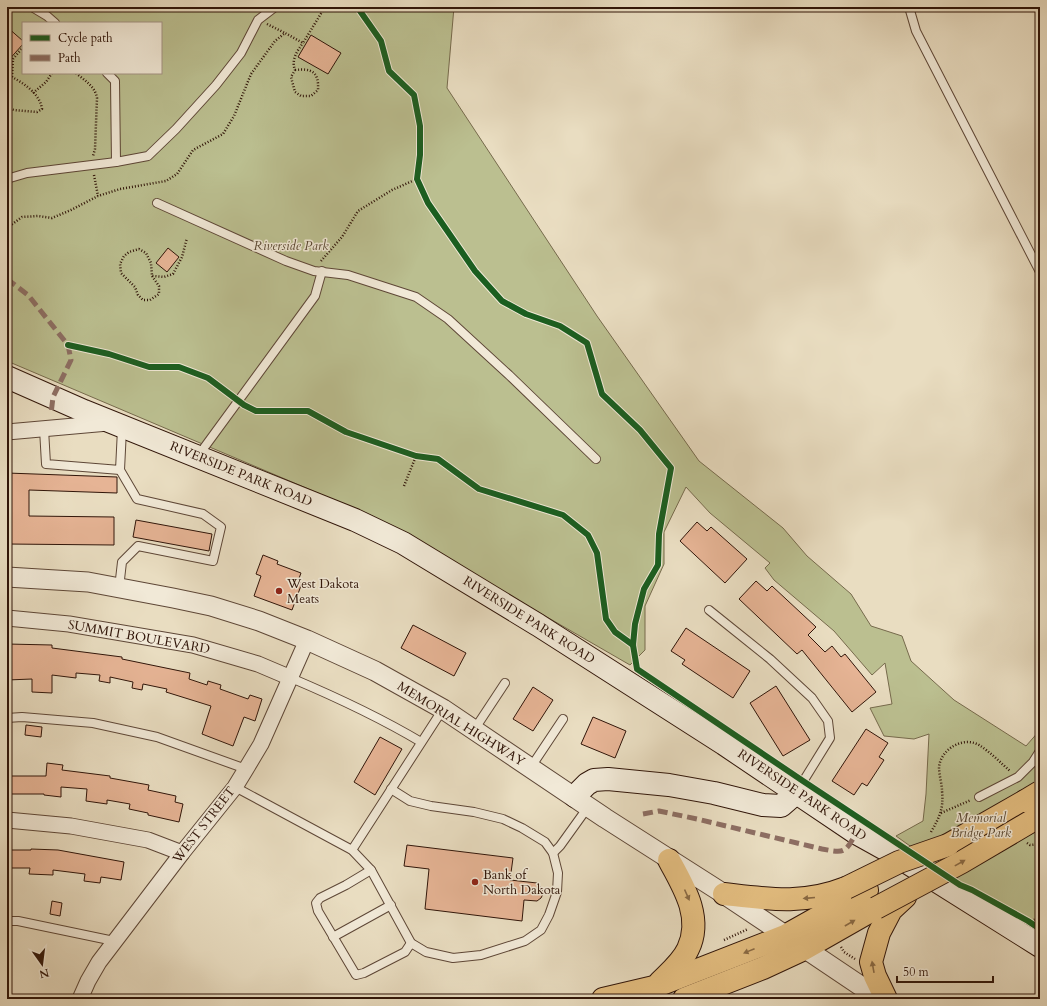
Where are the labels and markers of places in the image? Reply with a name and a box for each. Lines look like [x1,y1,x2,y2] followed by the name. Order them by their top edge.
[286,575,359,608] place label: West Dakota Meats
[274,586,284,596] marker: West Dakota Meats
[483,866,561,899] place label: Bank of North Dakota
[470,877,480,887] marker: Bank of North Dakota

